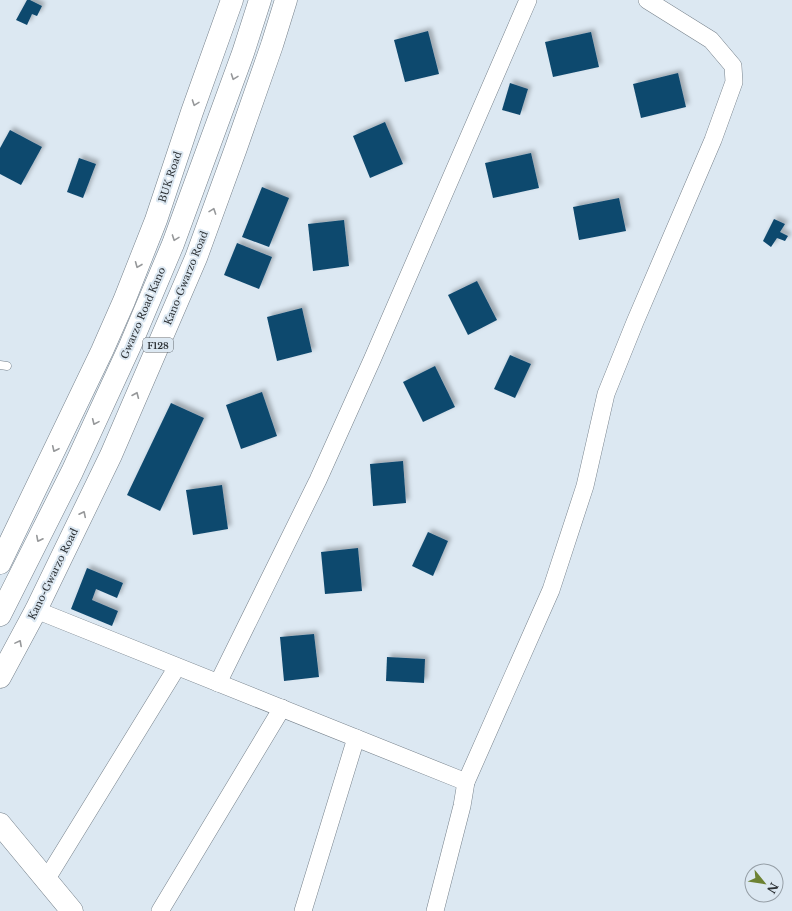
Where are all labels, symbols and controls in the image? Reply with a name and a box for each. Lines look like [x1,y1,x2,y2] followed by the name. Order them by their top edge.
[230,73,238,80] one-way arrow
[191,99,200,106] one-way arrow
[156,149,184,204] street label: BUK Road
[208,207,217,214] one-way arrow
[161,229,211,327] street label: Kano-Gwarzo Road
[172,235,180,242] one-way arrow
[135,261,143,268] one-way arrow
[118,265,168,361] street label: Gwarzo Road Kano
[143,338,173,352] road number: F128
[132,392,140,399] one-way arrow
[92,417,100,425] one-way arrow
[52,445,60,452] one-way arrow
[78,511,86,518] one-way arrow
[25,526,81,622] street label: Kano-Gwarzo Road
[36,534,43,542] one-way arrow
[14,640,21,647] one-way arrow
[744,863,784,903] north arrow
[764,880,781,897] text: N

